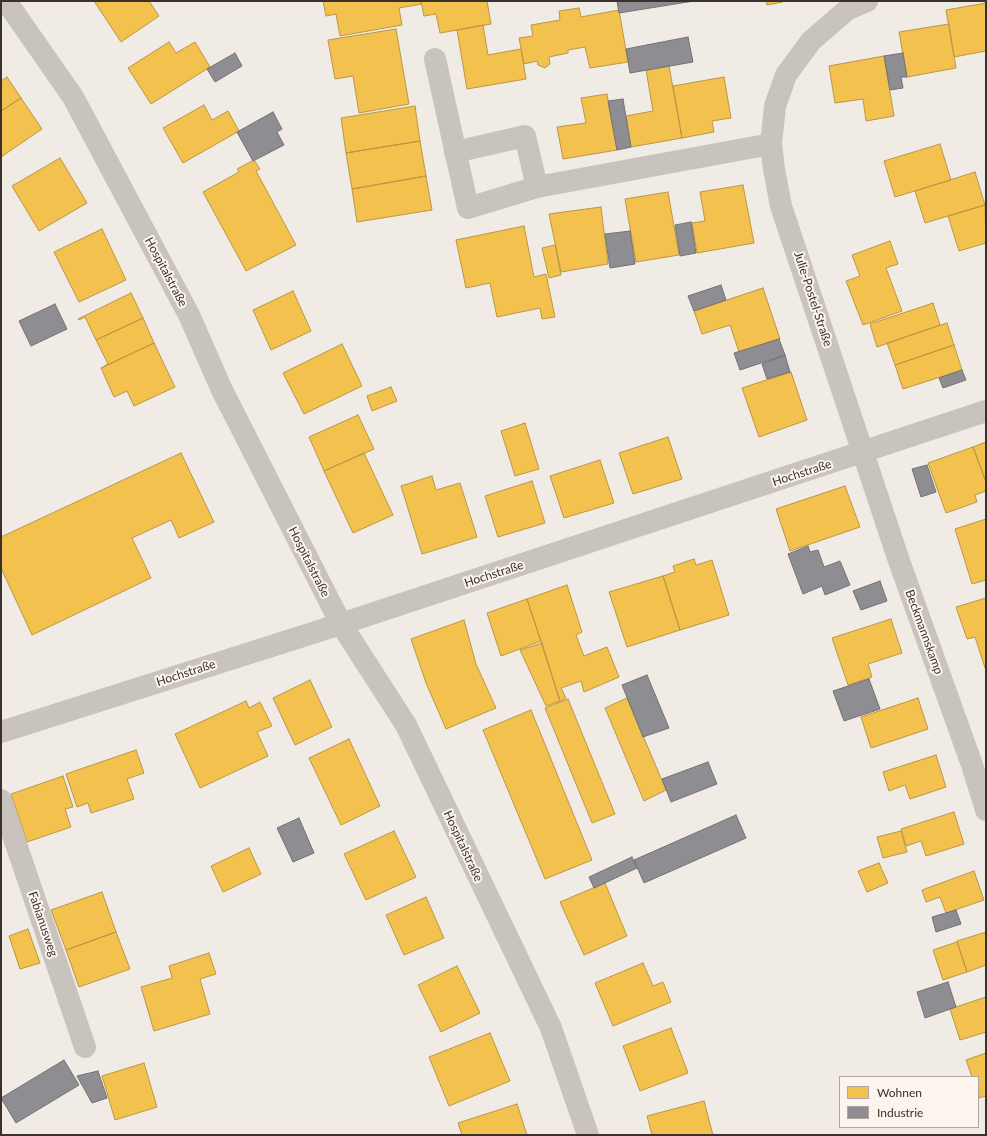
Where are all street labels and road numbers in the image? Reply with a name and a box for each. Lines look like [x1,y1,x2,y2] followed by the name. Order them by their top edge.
[142,235,190,309] street label: Hospitalstraße
[791,250,835,348] street label: Julie-Postel-Straße
[771,457,833,489] street label: Hochstraße
[285,525,333,599] street label: Hospitalstraße
[463,558,525,590] street label: Hochstraße
[902,588,946,676] street label: Beckmannskamp
[155,657,217,689] street label: Hochstraße
[440,808,486,884] street label: Hospitalstraße
[25,890,61,958] street label: Fabianusweg

